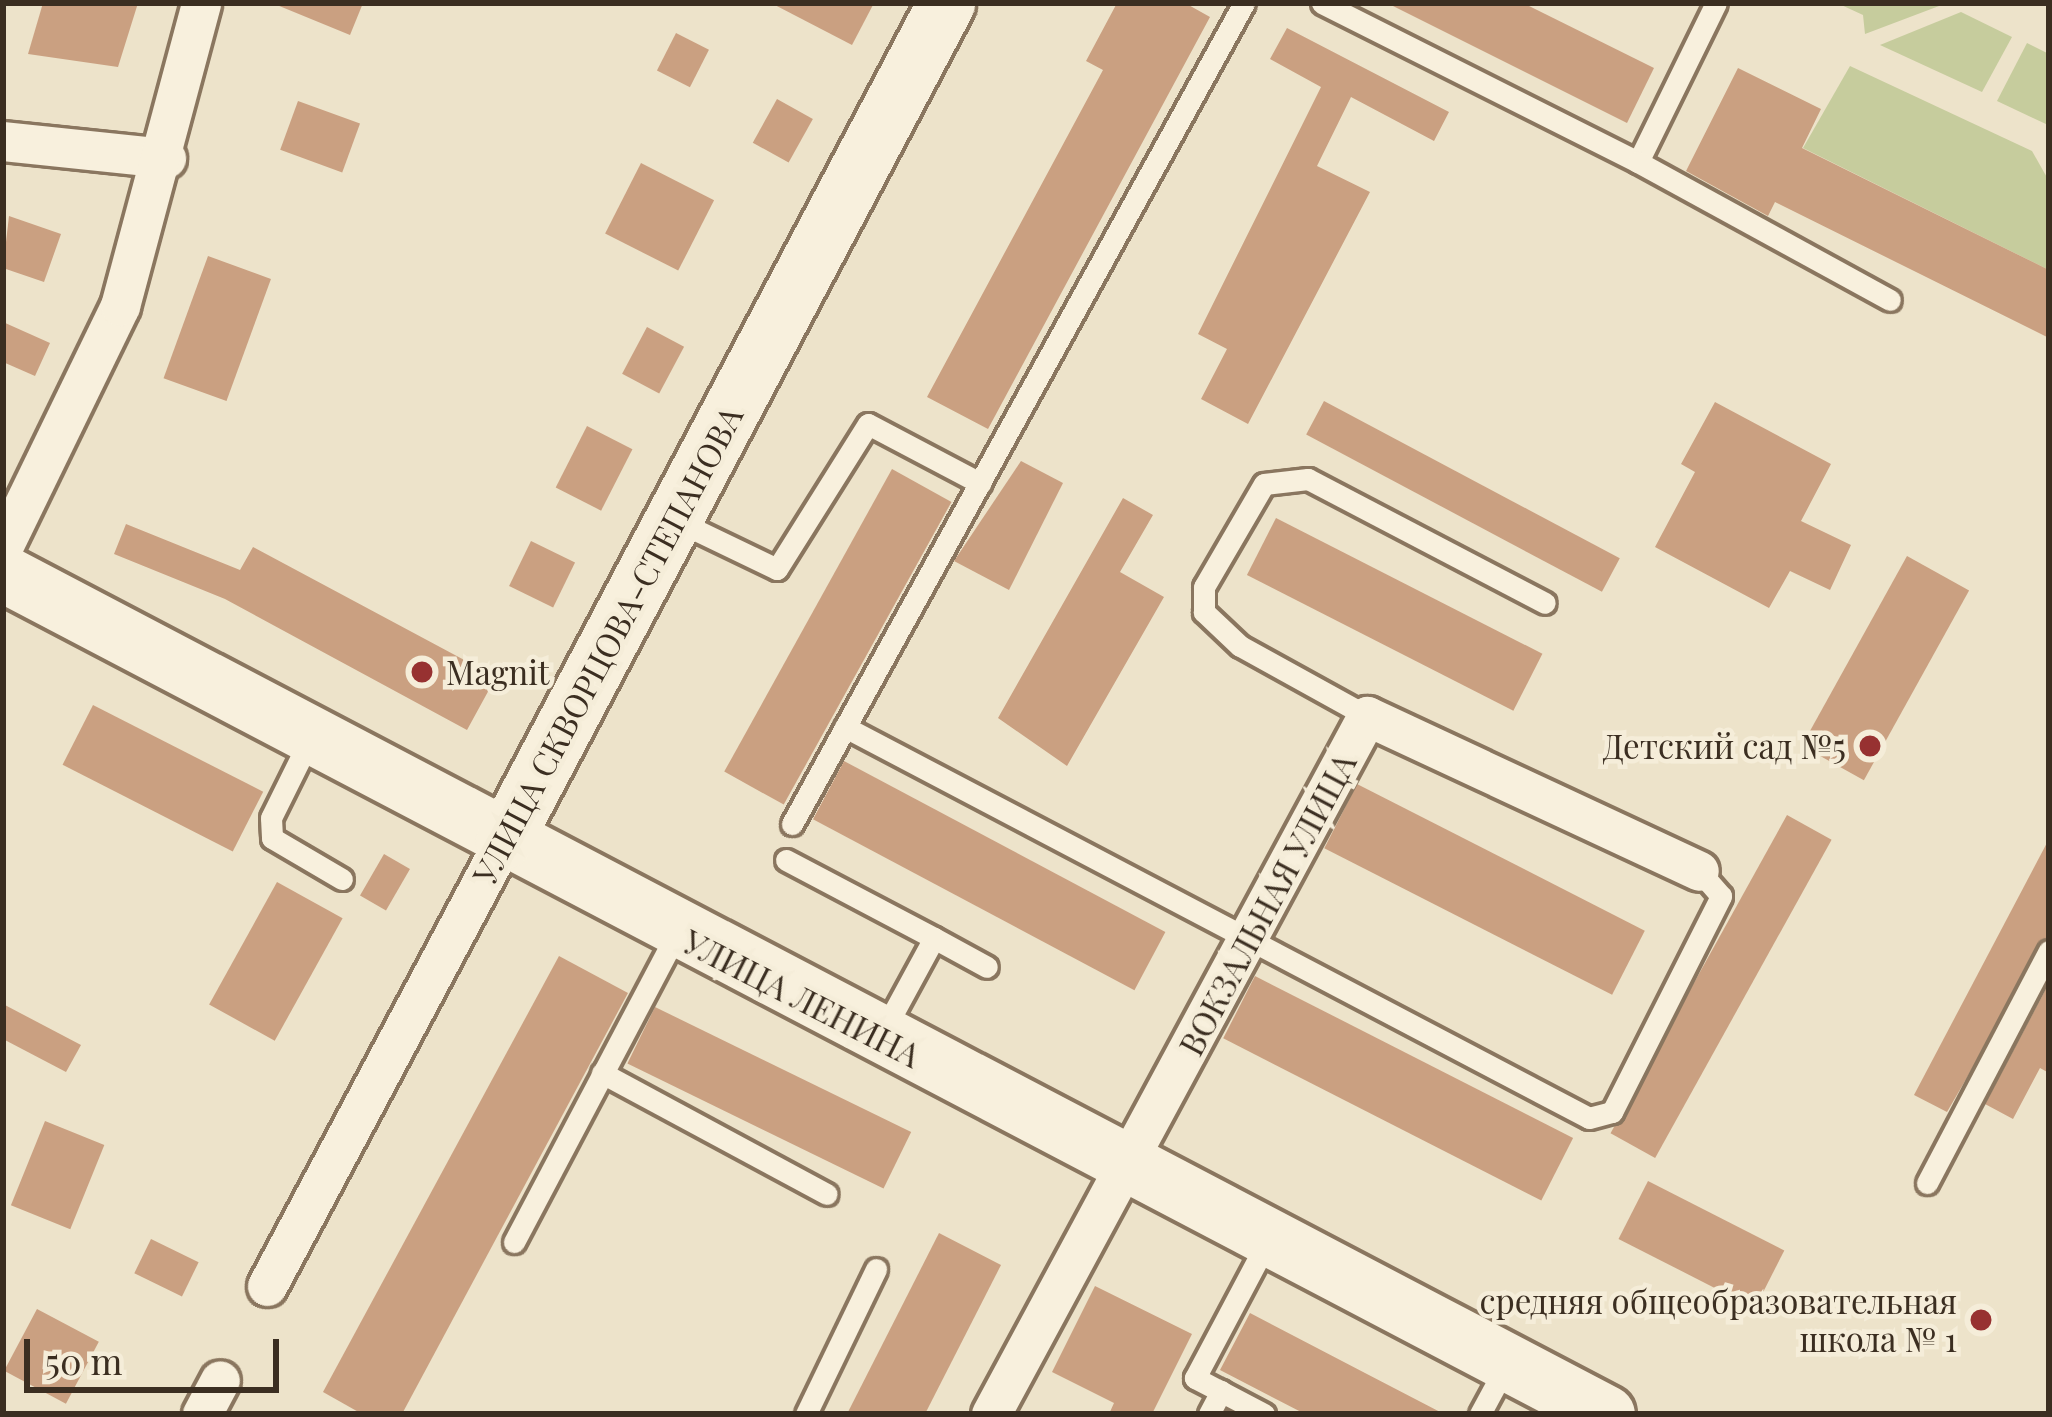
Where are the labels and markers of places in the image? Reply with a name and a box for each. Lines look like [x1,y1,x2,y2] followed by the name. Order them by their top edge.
[446,652,549,692] place label: Magnit
[409,659,435,685] marker: Magnit
[1603,726,1846,766] place label: Детский сад №5
[1857,733,1883,759] marker: Детский сад №5
[1480,1281,1957,1359] place label: средняя общеобразовательная школа № 1
[1968,1307,1994,1333] marker: средняя общеобразовательная школа № 1

